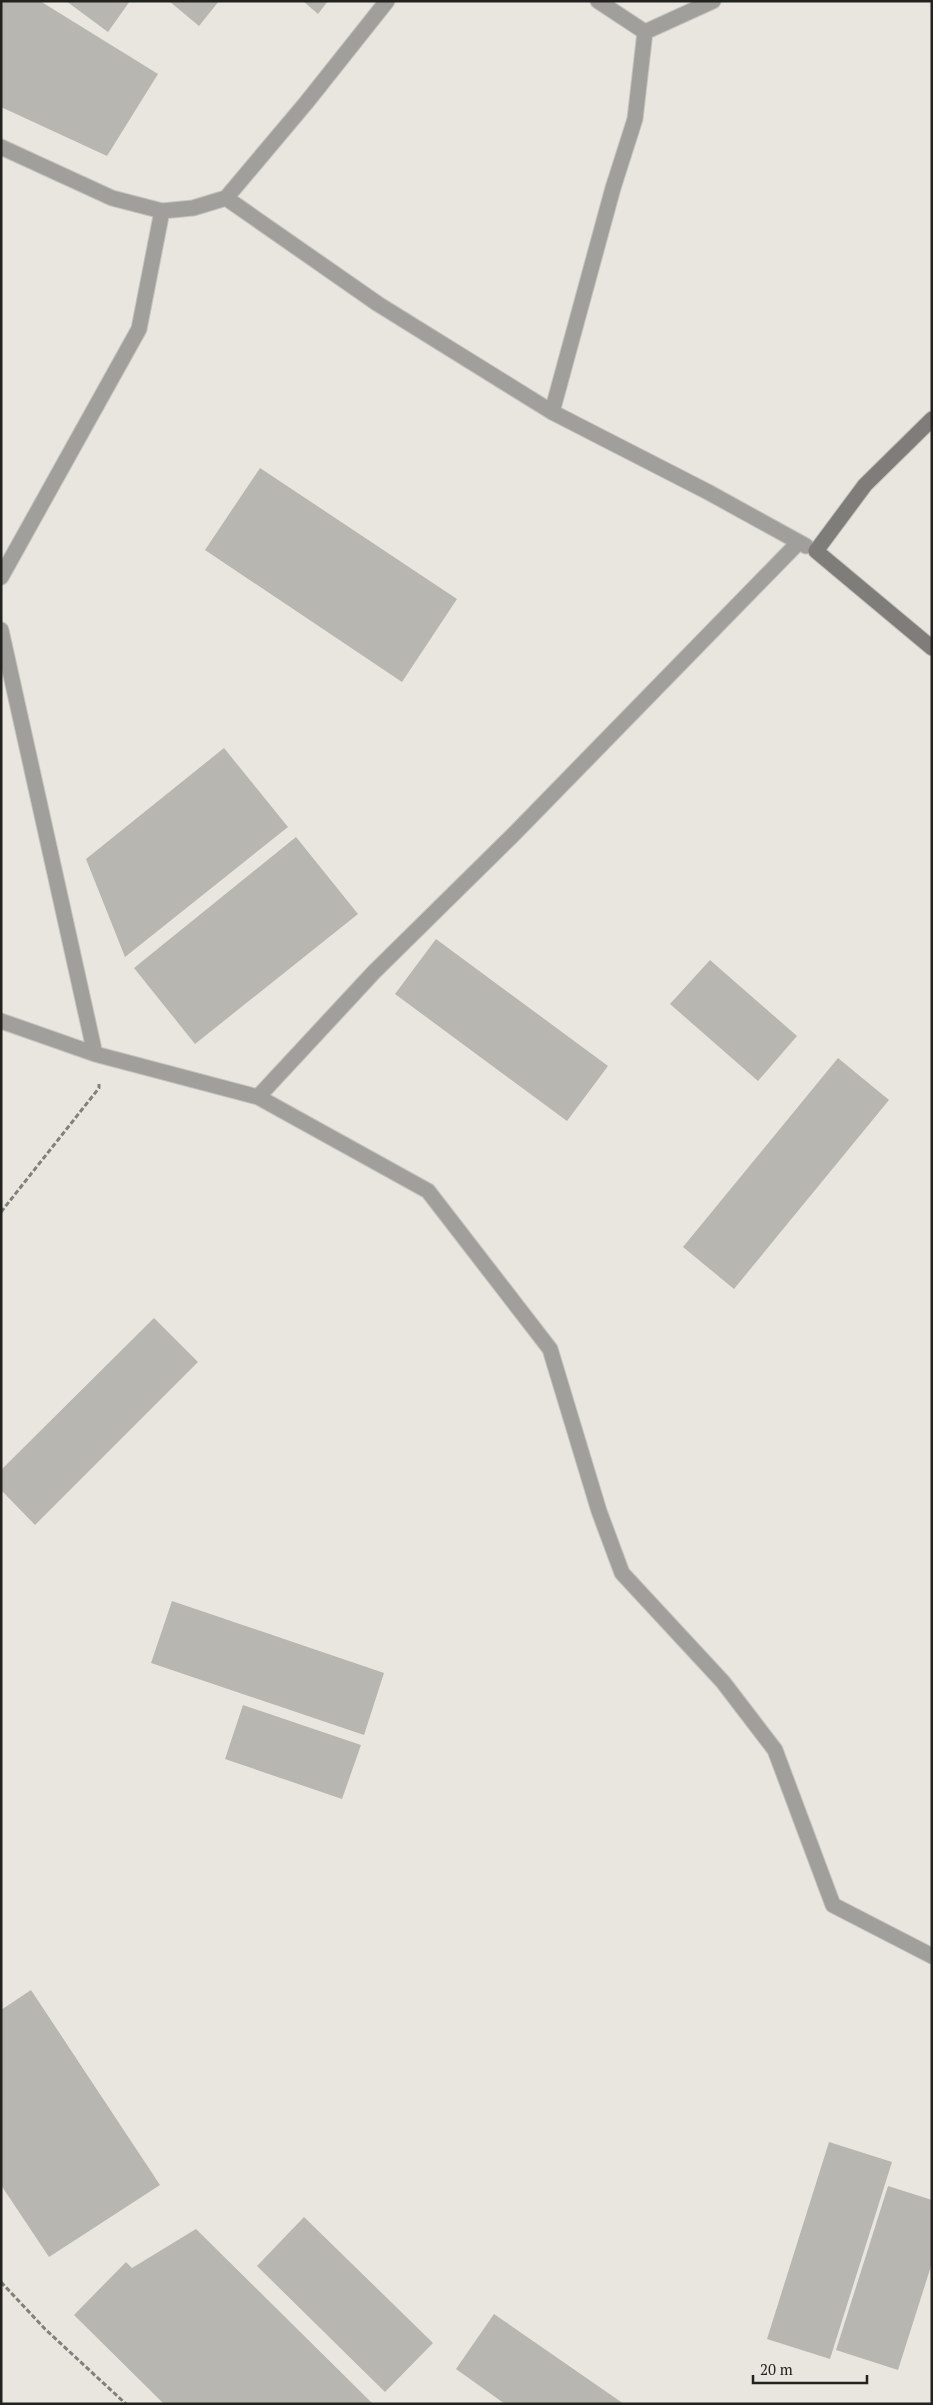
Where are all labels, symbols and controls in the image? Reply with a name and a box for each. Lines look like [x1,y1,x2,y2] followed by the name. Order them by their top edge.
[753,2352,867,2384] scale bar
[760,2359,793,2379] text: 20 m

